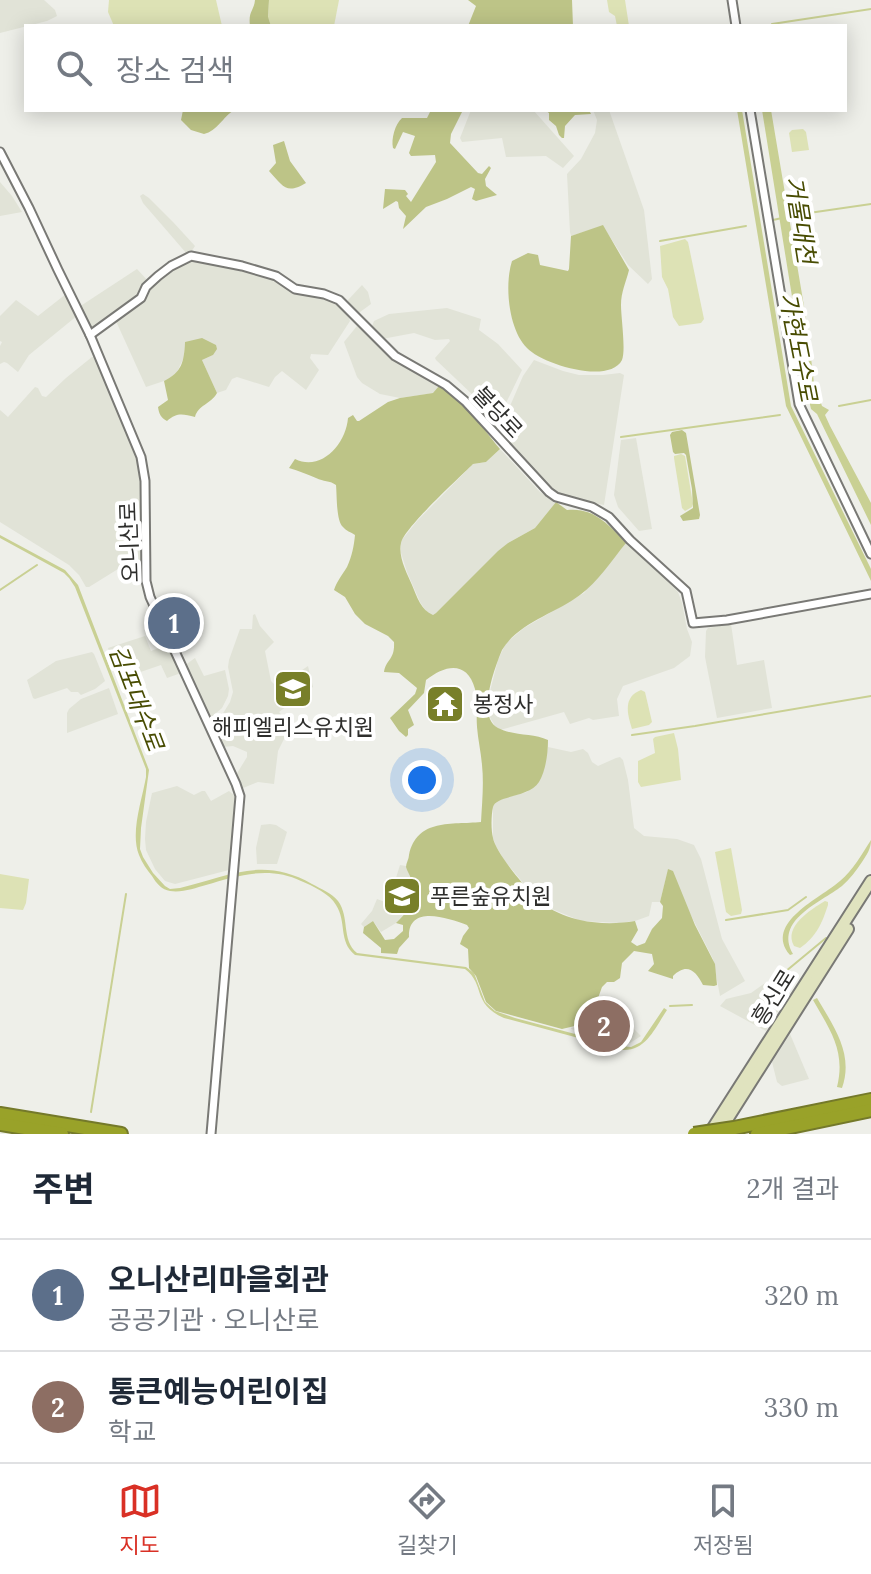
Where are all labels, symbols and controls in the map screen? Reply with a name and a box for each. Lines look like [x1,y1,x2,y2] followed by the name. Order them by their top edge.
[24,24,847,112] search box
[52,46,96,90] icon: search
[116,51,234,89] text: 장소 검색
[778,174,823,269] water label: 거물대천
[773,290,824,405] water label: 가현도수로
[467,380,529,444] street label: 불당로
[114,501,144,583] street label: 오니산로
[148,593,200,653] pin: 1
[102,641,171,756] water label: 김포대수로
[272,668,314,710] school or university icon: 해피엘리스유치원
[424,683,466,725] temple icon: 봉정사
[473,690,534,718] place label: 봉정사
[212,713,374,741] place label: 해피엘리스유치원
[402,760,442,800] your location
[381,875,423,917] school or university icon: 푸른숲유치원
[430,882,551,910] place label: 푸른숲유치원
[745,964,801,1030] street label: 흥신로
[578,996,630,1056] pin: 2
[32,1167,95,1210] text: 주변
[746,1172,839,1205] text: 2개 결과
[108,1260,329,1298] text: 오니산리마을회관
[53,1279,63,1312] text: 1
[764,1279,839,1312] text: 320 m
[108,1303,320,1336] text: 공공기관 · 오니산로
[108,1372,329,1410] text: 통큰예능어린이집
[51,1391,65,1424] text: 2
[764,1391,839,1424] text: 330 m
[108,1415,156,1448] text: 학교
[118,1479,162,1559] tab: 지도
[397,1479,457,1559] tab: 길찾기
[693,1479,753,1559] tab: 저장됨

